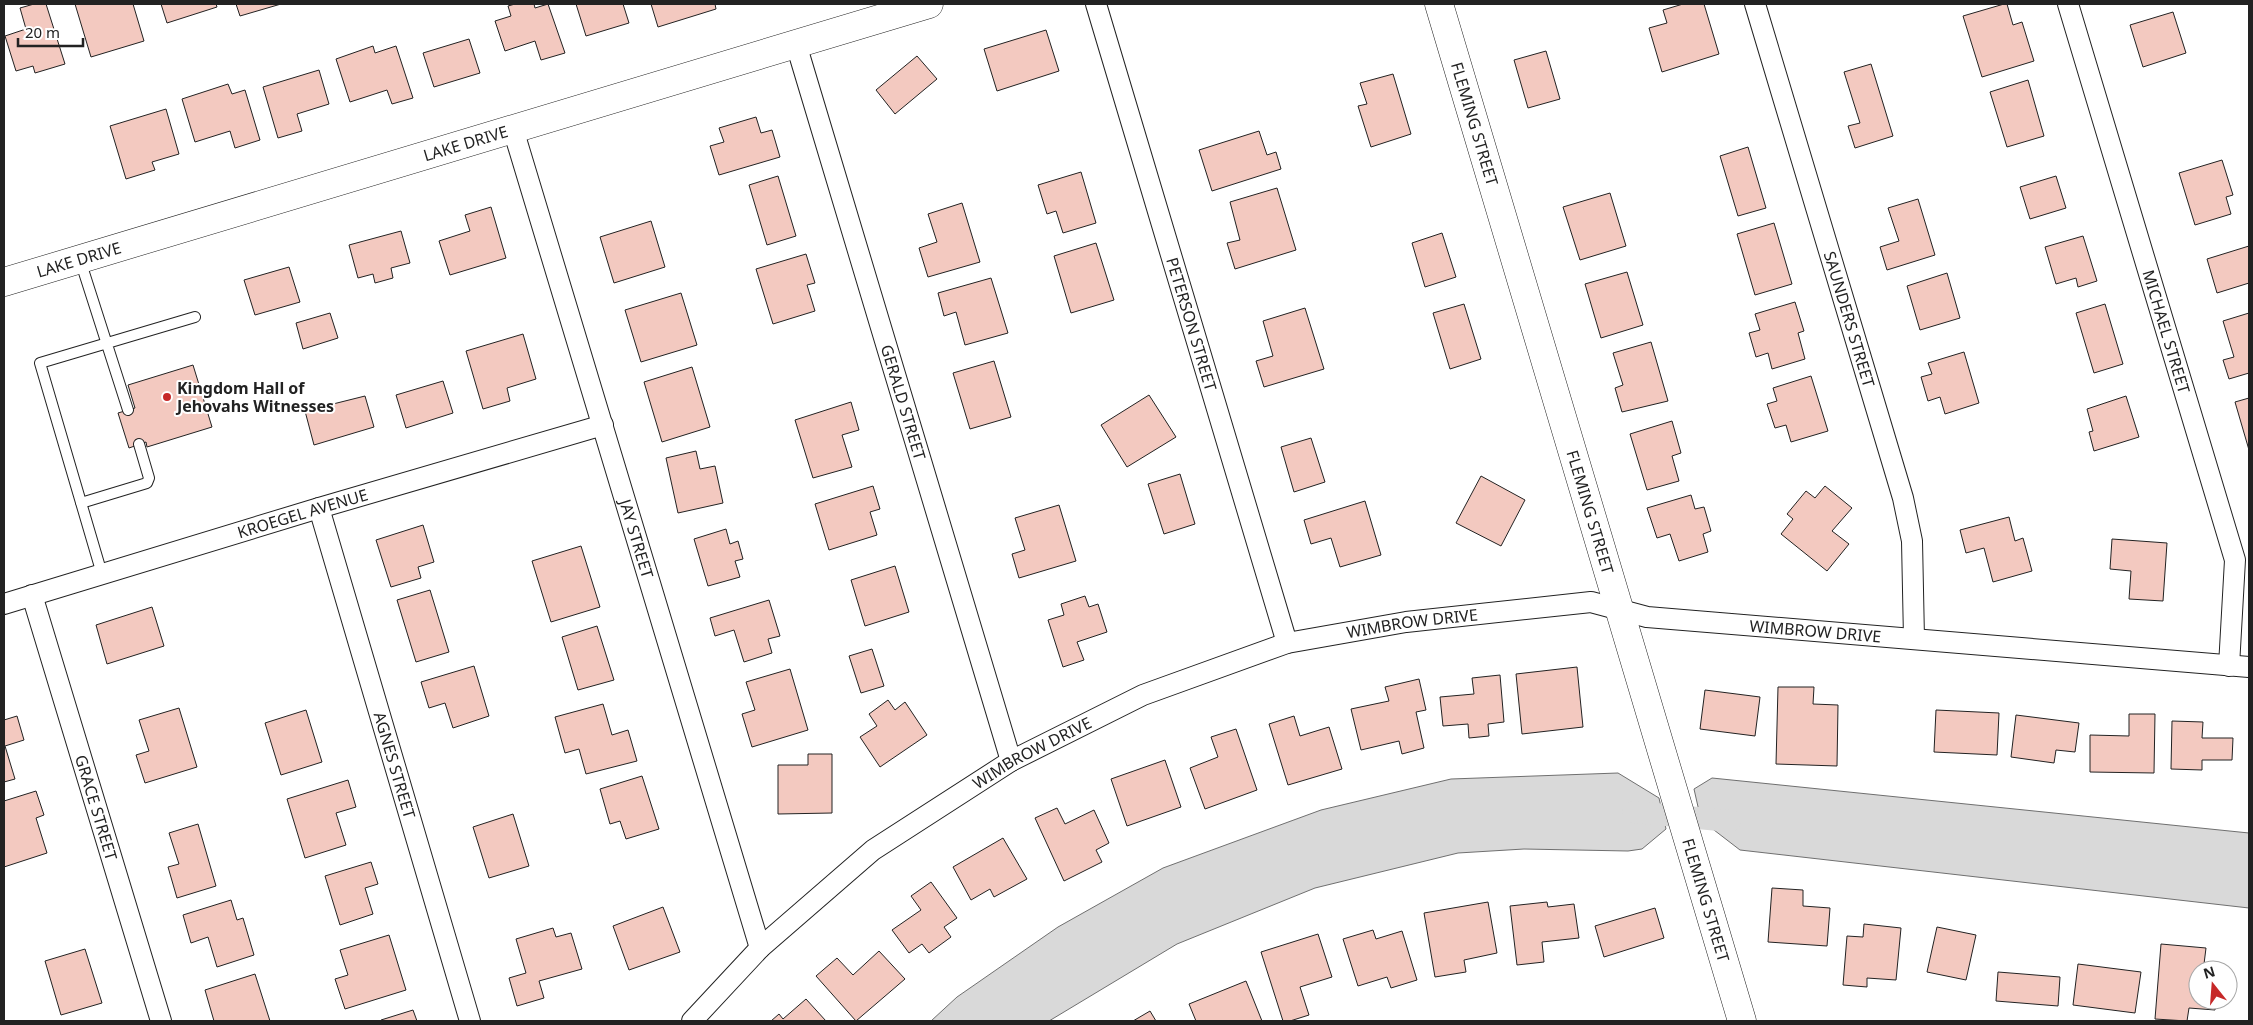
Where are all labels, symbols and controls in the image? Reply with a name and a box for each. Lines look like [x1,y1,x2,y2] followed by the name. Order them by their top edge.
[18,15,82,47] scale bar
[25,22,60,42] text: 20 m
[1446,59,1504,188] street label: FLEMING STREET
[421,120,511,166] street label: LAKE DRIVE
[34,236,124,283] street label: LAKE DRIVE
[1819,249,1880,390] street label: SAUNDERS STREET
[1161,255,1222,394] street label: PETERSON STREET
[2137,267,2195,396] street label: MICHAEL STREET
[876,342,931,463] street label: GERALD STREET
[175,377,334,417] place label: Kingdom Hall of Jehovahs Witnesses
[161,391,173,403] marker: Kingdom Hall of Jehovahs Witnesses
[1562,447,1619,576] street label: FLEMING STREET
[235,483,370,543] street label: KROEGEL AVENUE
[614,495,659,581] street label: JAY STREET
[1345,603,1479,643] street label: WIMBROW DRIVE
[1749,615,1882,647] street label: WIMBROW DRIVE
[369,709,421,821] street label: AGNES STREET
[968,712,1095,794] street label: WIMBROW DRIVE
[70,752,123,863] street label: GRACE STREET
[1677,836,1735,965] street label: FLEMING STREET
[2188,960,2238,1010] north arrow
[2201,961,2217,983] text: N

